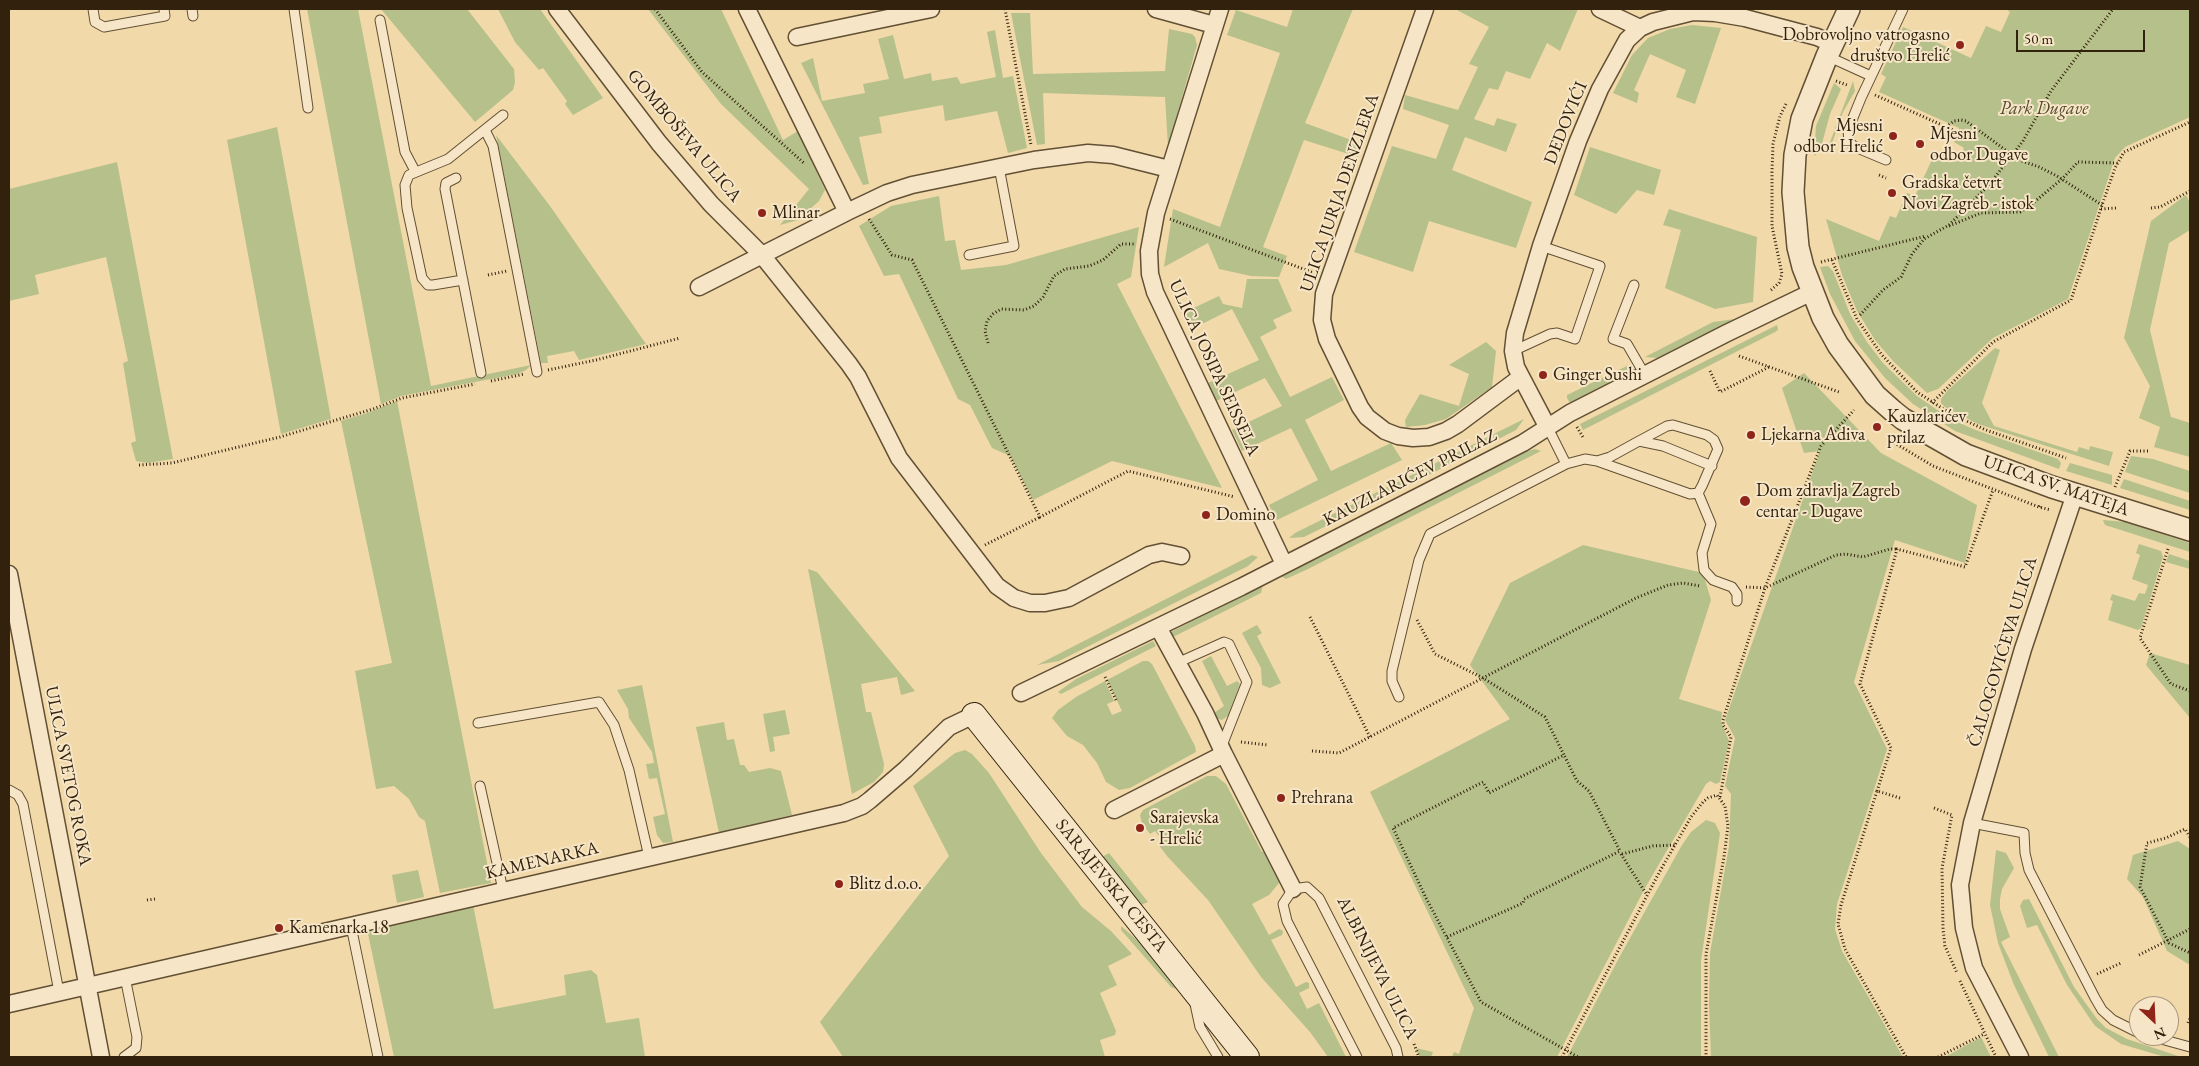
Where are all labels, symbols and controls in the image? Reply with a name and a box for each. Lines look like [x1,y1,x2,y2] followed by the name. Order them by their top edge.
[2019,20,2148,52] scale bar
[1783,24,1950,66] place label: Dobrovoljno vatrogasno društvo Hrelić
[2024,29,2053,48] text: 50 m
[1954,39,1966,51] marker: Dobrovoljno vatrogasno društvo Hrelić
[622,65,746,207] street label: GOMBOŠEVA ULICA
[1540,78,1592,168] street label: DEDOVIĆI
[1296,91,1384,295] street label: ULICA JURJA DENZLERA
[2000,98,2088,120] park label: Park Dugave
[1794,115,1883,158] place label: Mjesni odbor Hrelić
[1930,123,2028,166] place label: Mjesni odbor Dugave
[1887,130,1899,142] marker: Mjesni odbor Hrelić
[1914,138,1926,150] marker: Mjesni odbor Dugave
[1902,172,2034,214] place label: Gradska četvrt Novi Zagreb - istok
[1886,187,1898,199] marker: Gradska četvrt Novi Zagreb - istok
[772,202,820,224] place label: Mlinar
[756,207,768,219] marker: Mlinar
[1164,276,1264,460] street label: ULICA JOSIPA SEISSELA
[1553,364,1642,386] place label: Ginger Sushi
[1537,369,1549,381] marker: Ginger Sushi
[1887,406,1967,448] place label: Kauzlarićev prilaz
[1871,421,1883,433] marker: Kauzlarićev prilaz
[1761,424,1865,446] place label: Ljekarna Adiva
[1320,425,1500,531] street label: KAUZLARIĆEV PRILAZ
[1745,429,1757,441] marker: Ljekarna Adiva
[1980,451,2132,521] street label: ULICA SV. MATEJA
[1756,480,1900,522] place label: Dom zdravlja Zagreb centar - Dugave
[1738,494,1752,508] marker: Dom zdravlja Zagreb centar - Dugave
[1216,504,1275,526] place label: Domino
[1200,509,1212,521] marker: Domino
[1964,554,2042,750] street label: ČALOGOVIĆEVA ULICA
[40,684,96,868] street label: ULICA SVETOG ROKA
[1291,787,1353,809] place label: Prehrana
[1275,792,1287,804] marker: Prehrana
[1150,807,1219,850] place label: Sarajevska - Hrelić
[1050,815,1172,957] street label: SARAJEVSKA CESTA
[1134,822,1146,834] marker: Sarajevska - Hrelić
[483,838,601,884] street label: KAMENARKA
[849,873,922,895] place label: Blitz d.o.o.
[833,878,845,890] marker: Blitz d.o.o.
[1332,893,1422,1043] street label: ALBINIJEVA ULICA
[289,917,389,939] place label: Kamenarka 18
[273,922,285,934] marker: Kamenarka 18
[2129,996,2179,1046] north arrow
[2151,1023,2169,1044] text: N

